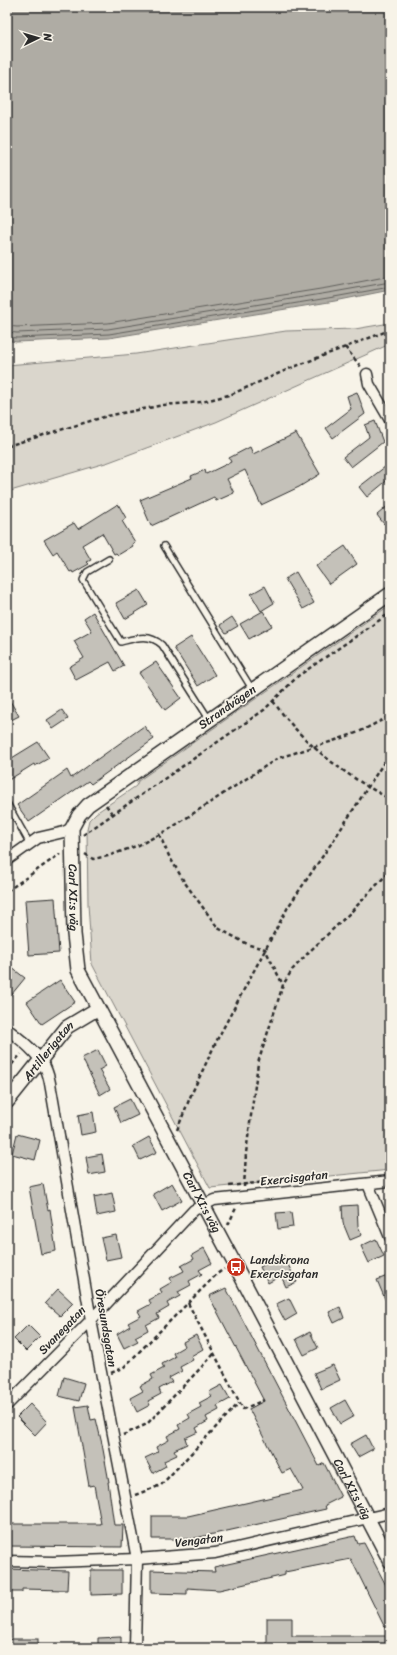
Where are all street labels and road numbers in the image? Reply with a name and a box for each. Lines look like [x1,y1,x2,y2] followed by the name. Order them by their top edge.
[193,679,261,735] street label: Strandvägen
[62,864,85,931] street label: Carl XI:s väg
[16,1014,78,1086] street label: Artillerigatan
[259,1163,330,1193] street label: Exercisgatan
[176,1167,227,1237] street label: Carl XI:s väg
[88,1287,124,1369] street label: Öresundsgatan
[33,1300,92,1360] street label: Svanegatan
[327,1454,378,1524] street label: Carl XI:s väg
[174,1526,225,1554] street label: Vengatan

